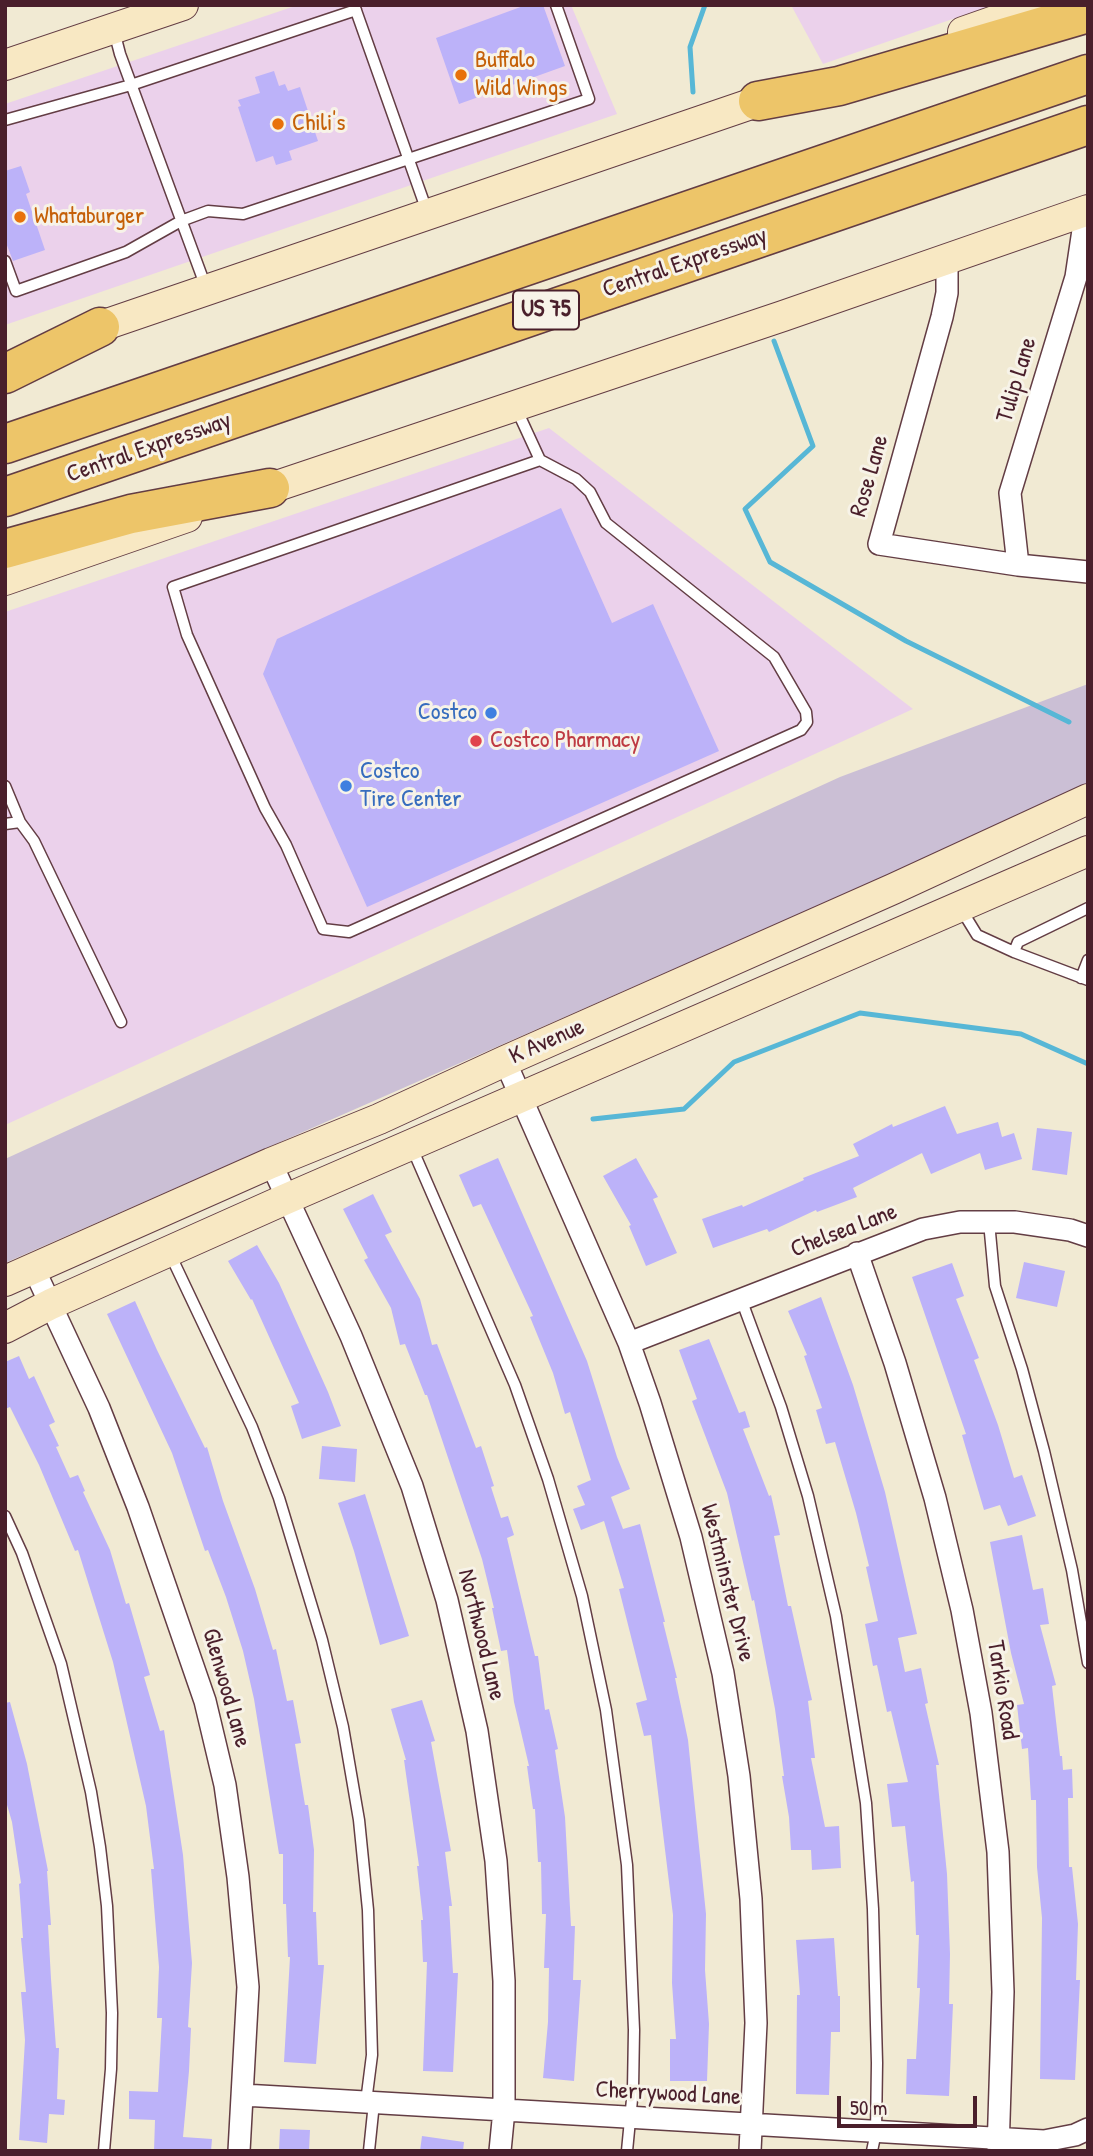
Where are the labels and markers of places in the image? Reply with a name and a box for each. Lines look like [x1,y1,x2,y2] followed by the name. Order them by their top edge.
[475,47,567,103] place label: Buffalo Wild Wings
[453,67,469,83] marker: Buffalo Wild Wings
[292,110,346,138] place label: Chili's
[270,116,286,132] marker: Chili's
[34,203,144,231] place label: Whataburger
[12,209,28,225] marker: Whataburger
[418,699,477,727] place label: Costco
[483,705,499,721] marker: Costco
[490,727,640,755] place label: Costco Pharmacy
[468,733,484,749] marker: Costco Pharmacy
[360,758,462,814] place label: Costco Tire Center
[338,778,354,794] marker: Costco Tire Center

